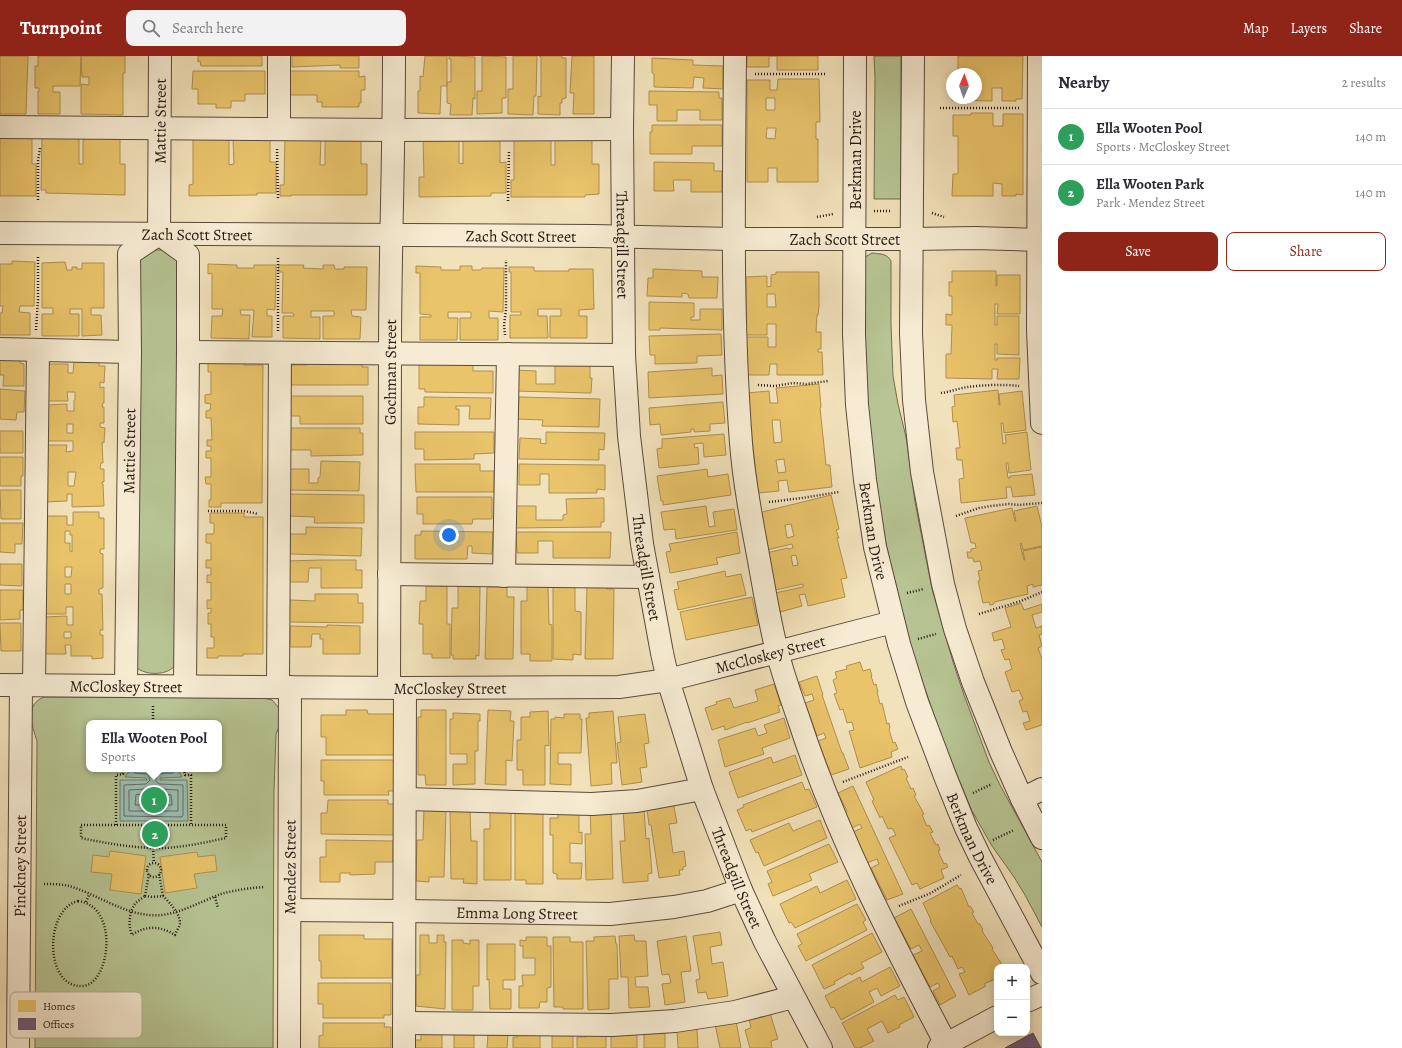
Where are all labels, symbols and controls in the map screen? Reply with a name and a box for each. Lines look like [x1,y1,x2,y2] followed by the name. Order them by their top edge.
[126,10,406,46] search box
[20,15,102,41] text: Turnpoint
[140,17,162,39] icon: search
[172,18,243,38] text: Search here
[1243,19,1269,38] text: Map
[1291,19,1327,38] text: Layers
[1349,19,1382,38] text: Share
[946,68,982,104] north arrow
[1058,71,1109,94] text: Nearby
[1342,74,1386,91] text: 2 results
[149,78,172,164] street label: Mattie Street
[845,110,867,210] street label: Berkman Drive
[1096,118,1202,138] text: Ella Wooten Pool
[1069,128,1073,145] text: 1
[1355,128,1386,145] text: 140 m
[1096,138,1230,155] text: Sports · McCloskey Street
[1096,174,1204,194] text: Ella Wooten Park
[1068,184,1074,201] text: 2
[1355,184,1386,201] text: 140 m
[611,191,634,299] street label: Threadgill Street
[1096,194,1205,211] text: Park · Mendez Street
[142,224,252,246] street label: Zach Scott Street
[466,225,576,248] street label: Zach Scott Street
[790,229,900,251] street label: Zach Scott Street
[1058,232,1218,271] button: Save
[1226,232,1386,271] button: Share
[380,319,402,425] street label: Gochman Street
[118,408,141,494] street label: Mattie Street
[853,480,893,582] street label: Berkman Drive
[627,513,666,623] street label: Threadgill Street
[439,525,459,545] your location
[713,630,828,679] street label: McCloskey Street
[69,676,182,698] street label: McCloskey Street
[393,678,506,700] street label: McCloskey Street
[86,720,222,772] popup
[101,728,207,748] text: Ella Wooten Pool
[101,748,136,765] text: Sports
[141,785,167,815] pin: 1
[941,789,1003,889] street label: Berkman Drive
[9,815,32,917] street label: Pinckney Street
[142,819,168,849] pin: 2
[279,820,302,914] street label: Mendez Street
[706,824,767,932] street label: Threadgill Street
[456,902,578,926] street label: Emma Long Street
[994,964,1030,1036] map controls
[994,964,1030,1000] button: +
[10,992,142,1038] legend
[43,999,75,1014] text: Homes
[994,1000,1030,1036] button: −
[43,1017,74,1032] text: Offices

